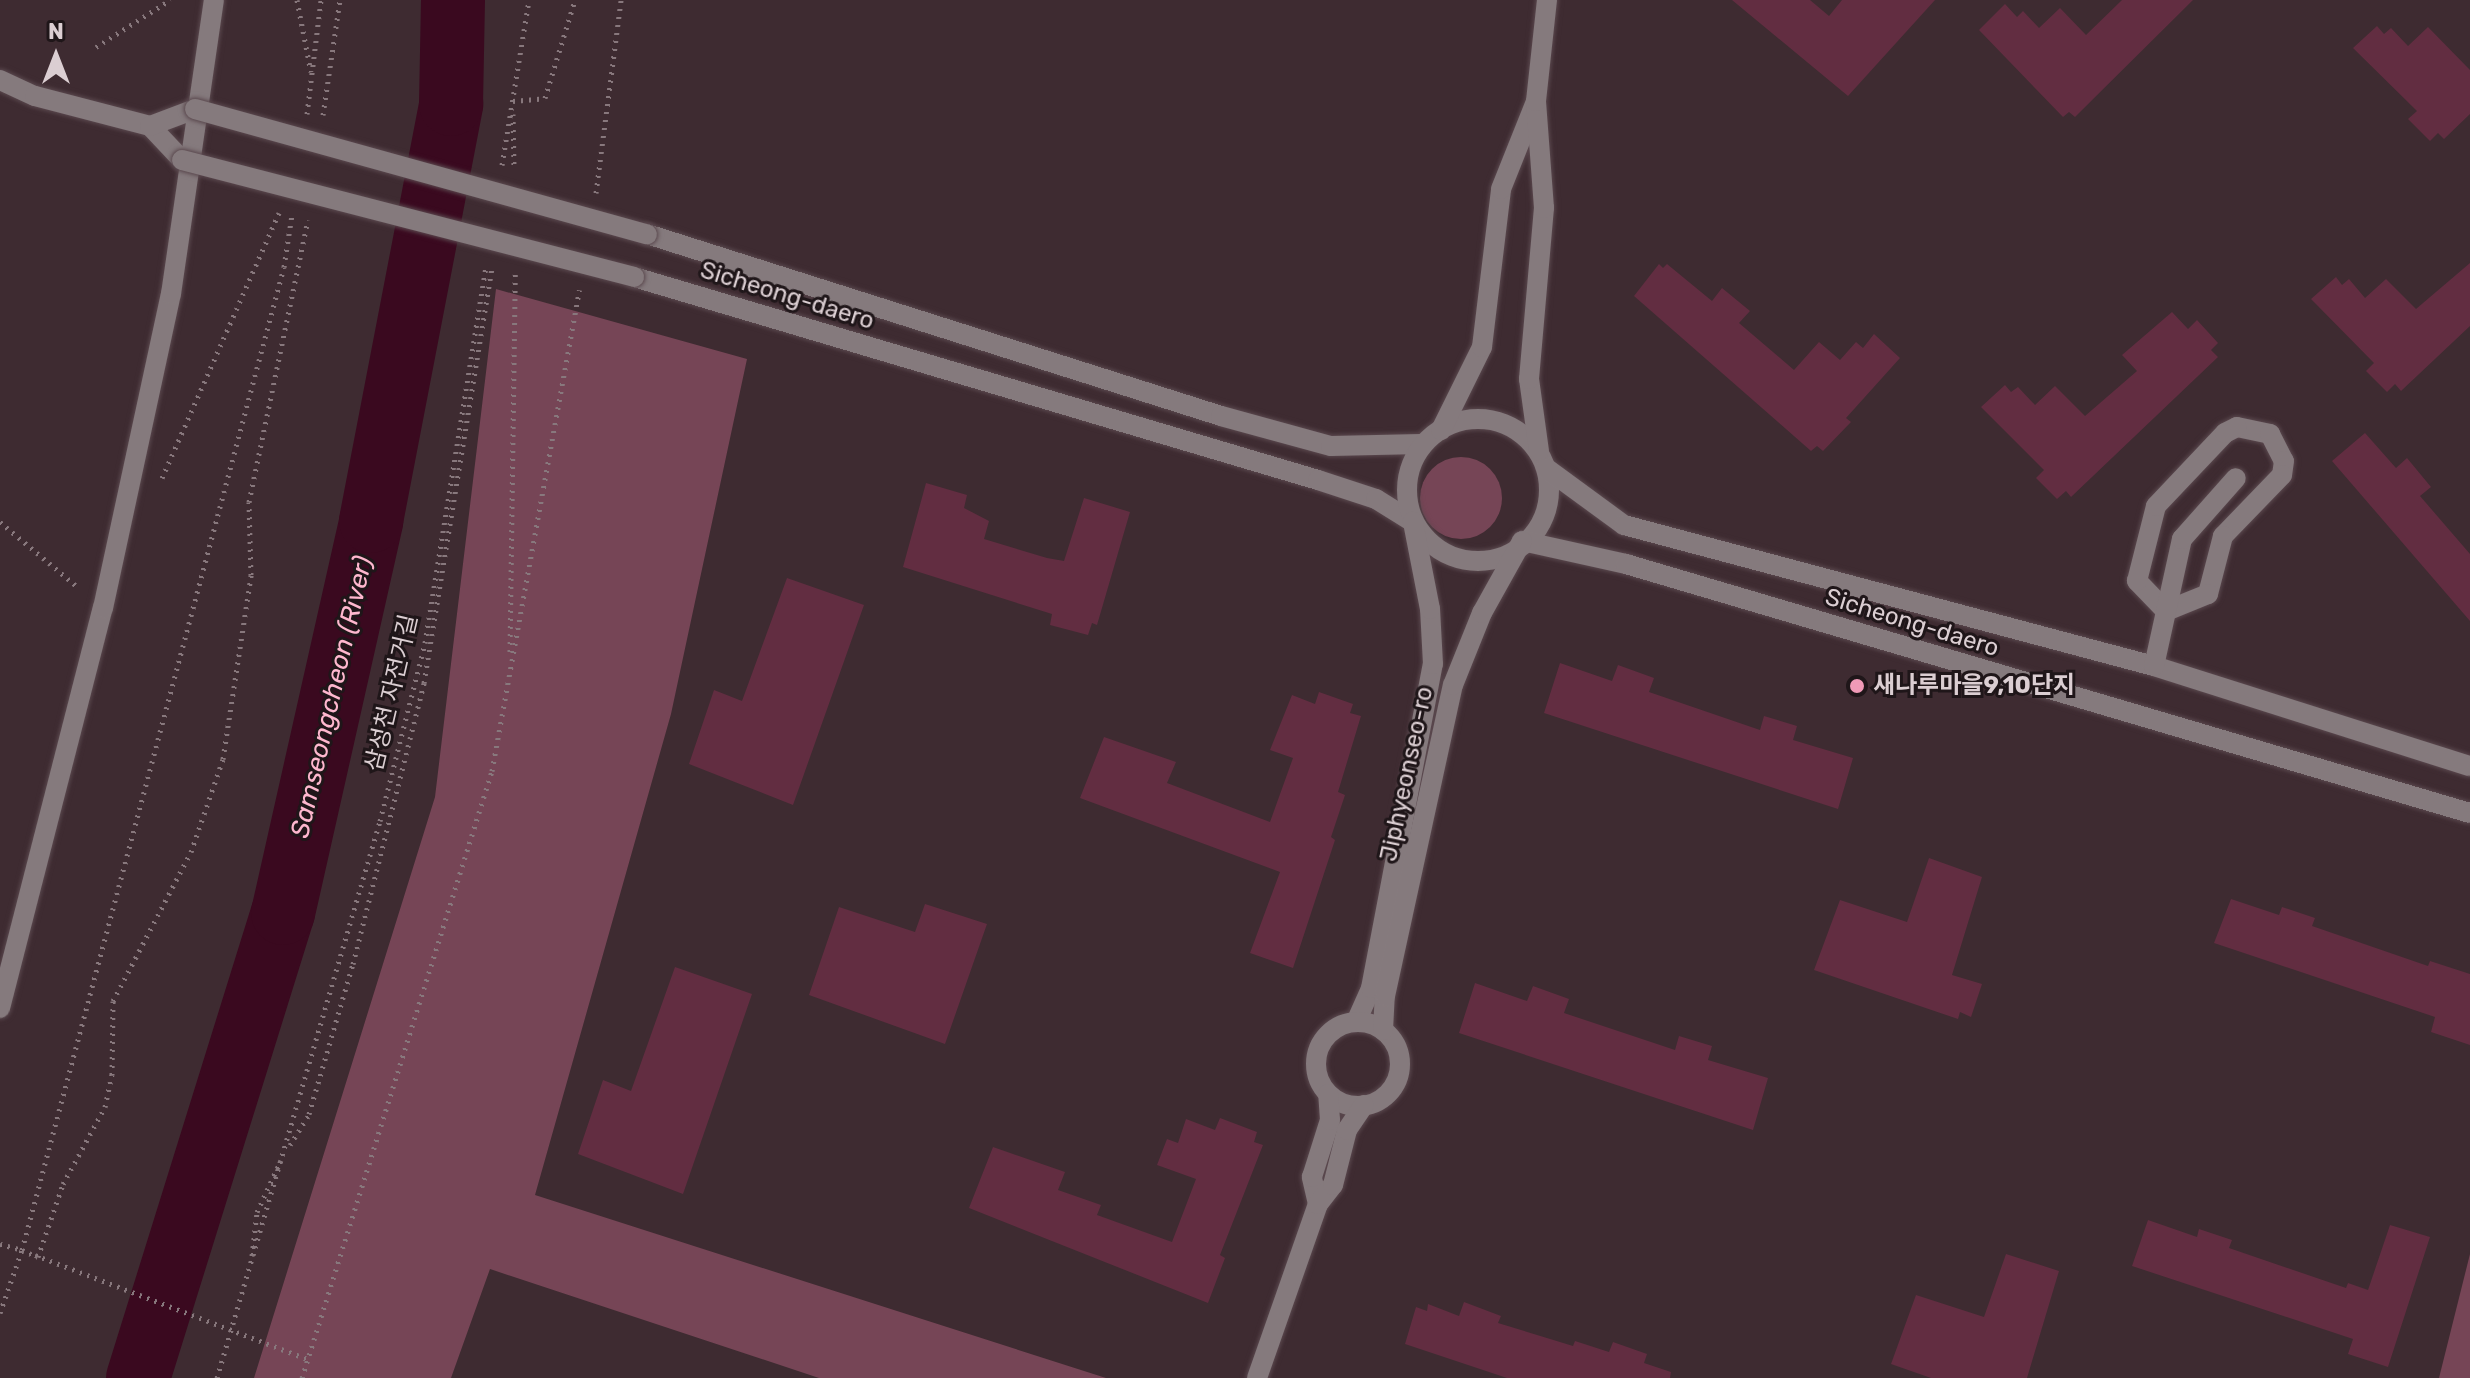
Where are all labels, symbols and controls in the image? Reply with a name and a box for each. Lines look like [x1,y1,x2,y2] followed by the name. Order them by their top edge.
[16,16,96,96] north arrow
[48,18,64,45] text: N
[697,256,877,336] street label: Sicheong-daero
[284,553,380,841] water label: Samseongcheon (River)
[1822,583,2002,663] street label: Sicheong-daero
[360,612,424,774] street label: 삼성천 자전거길
[1873,672,2075,700] place label: 새나루마을9,10단지
[1848,677,1866,695] marker: 새나루마을9,10단지
[1374,684,1440,864] street label: Jiphyeonseo-ro

